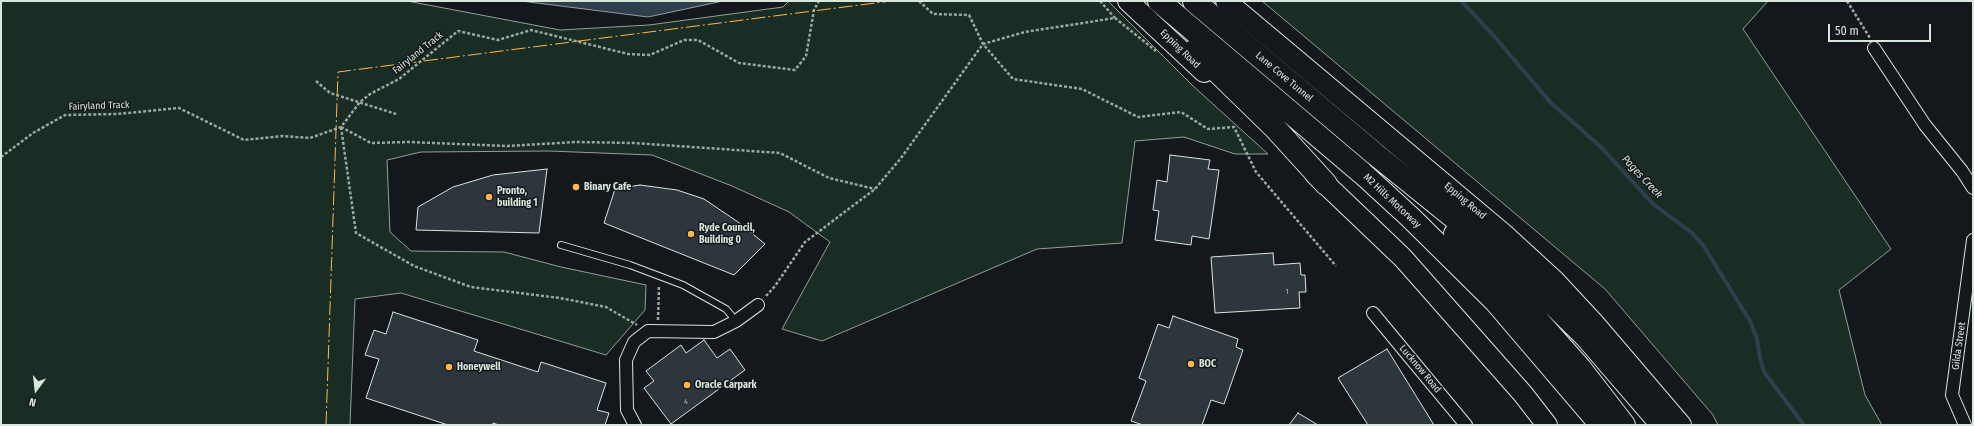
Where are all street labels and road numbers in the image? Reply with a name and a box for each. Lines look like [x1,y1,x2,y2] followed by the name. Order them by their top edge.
[1158,27,1202,71] street label: Epping Road
[391,29,445,77] street label: Fairyland Track
[1253,50,1315,104] street label: Lane Cove Tunnel
[68,99,130,113] street label: Fairyland Track
[1361,171,1423,231] street label: M2 Hills Motorway
[1442,180,1488,222] street label: Epping Road
[1950,321,1968,371] street label: Gilda Street
[1397,343,1443,395] street label: Lucknow Road

